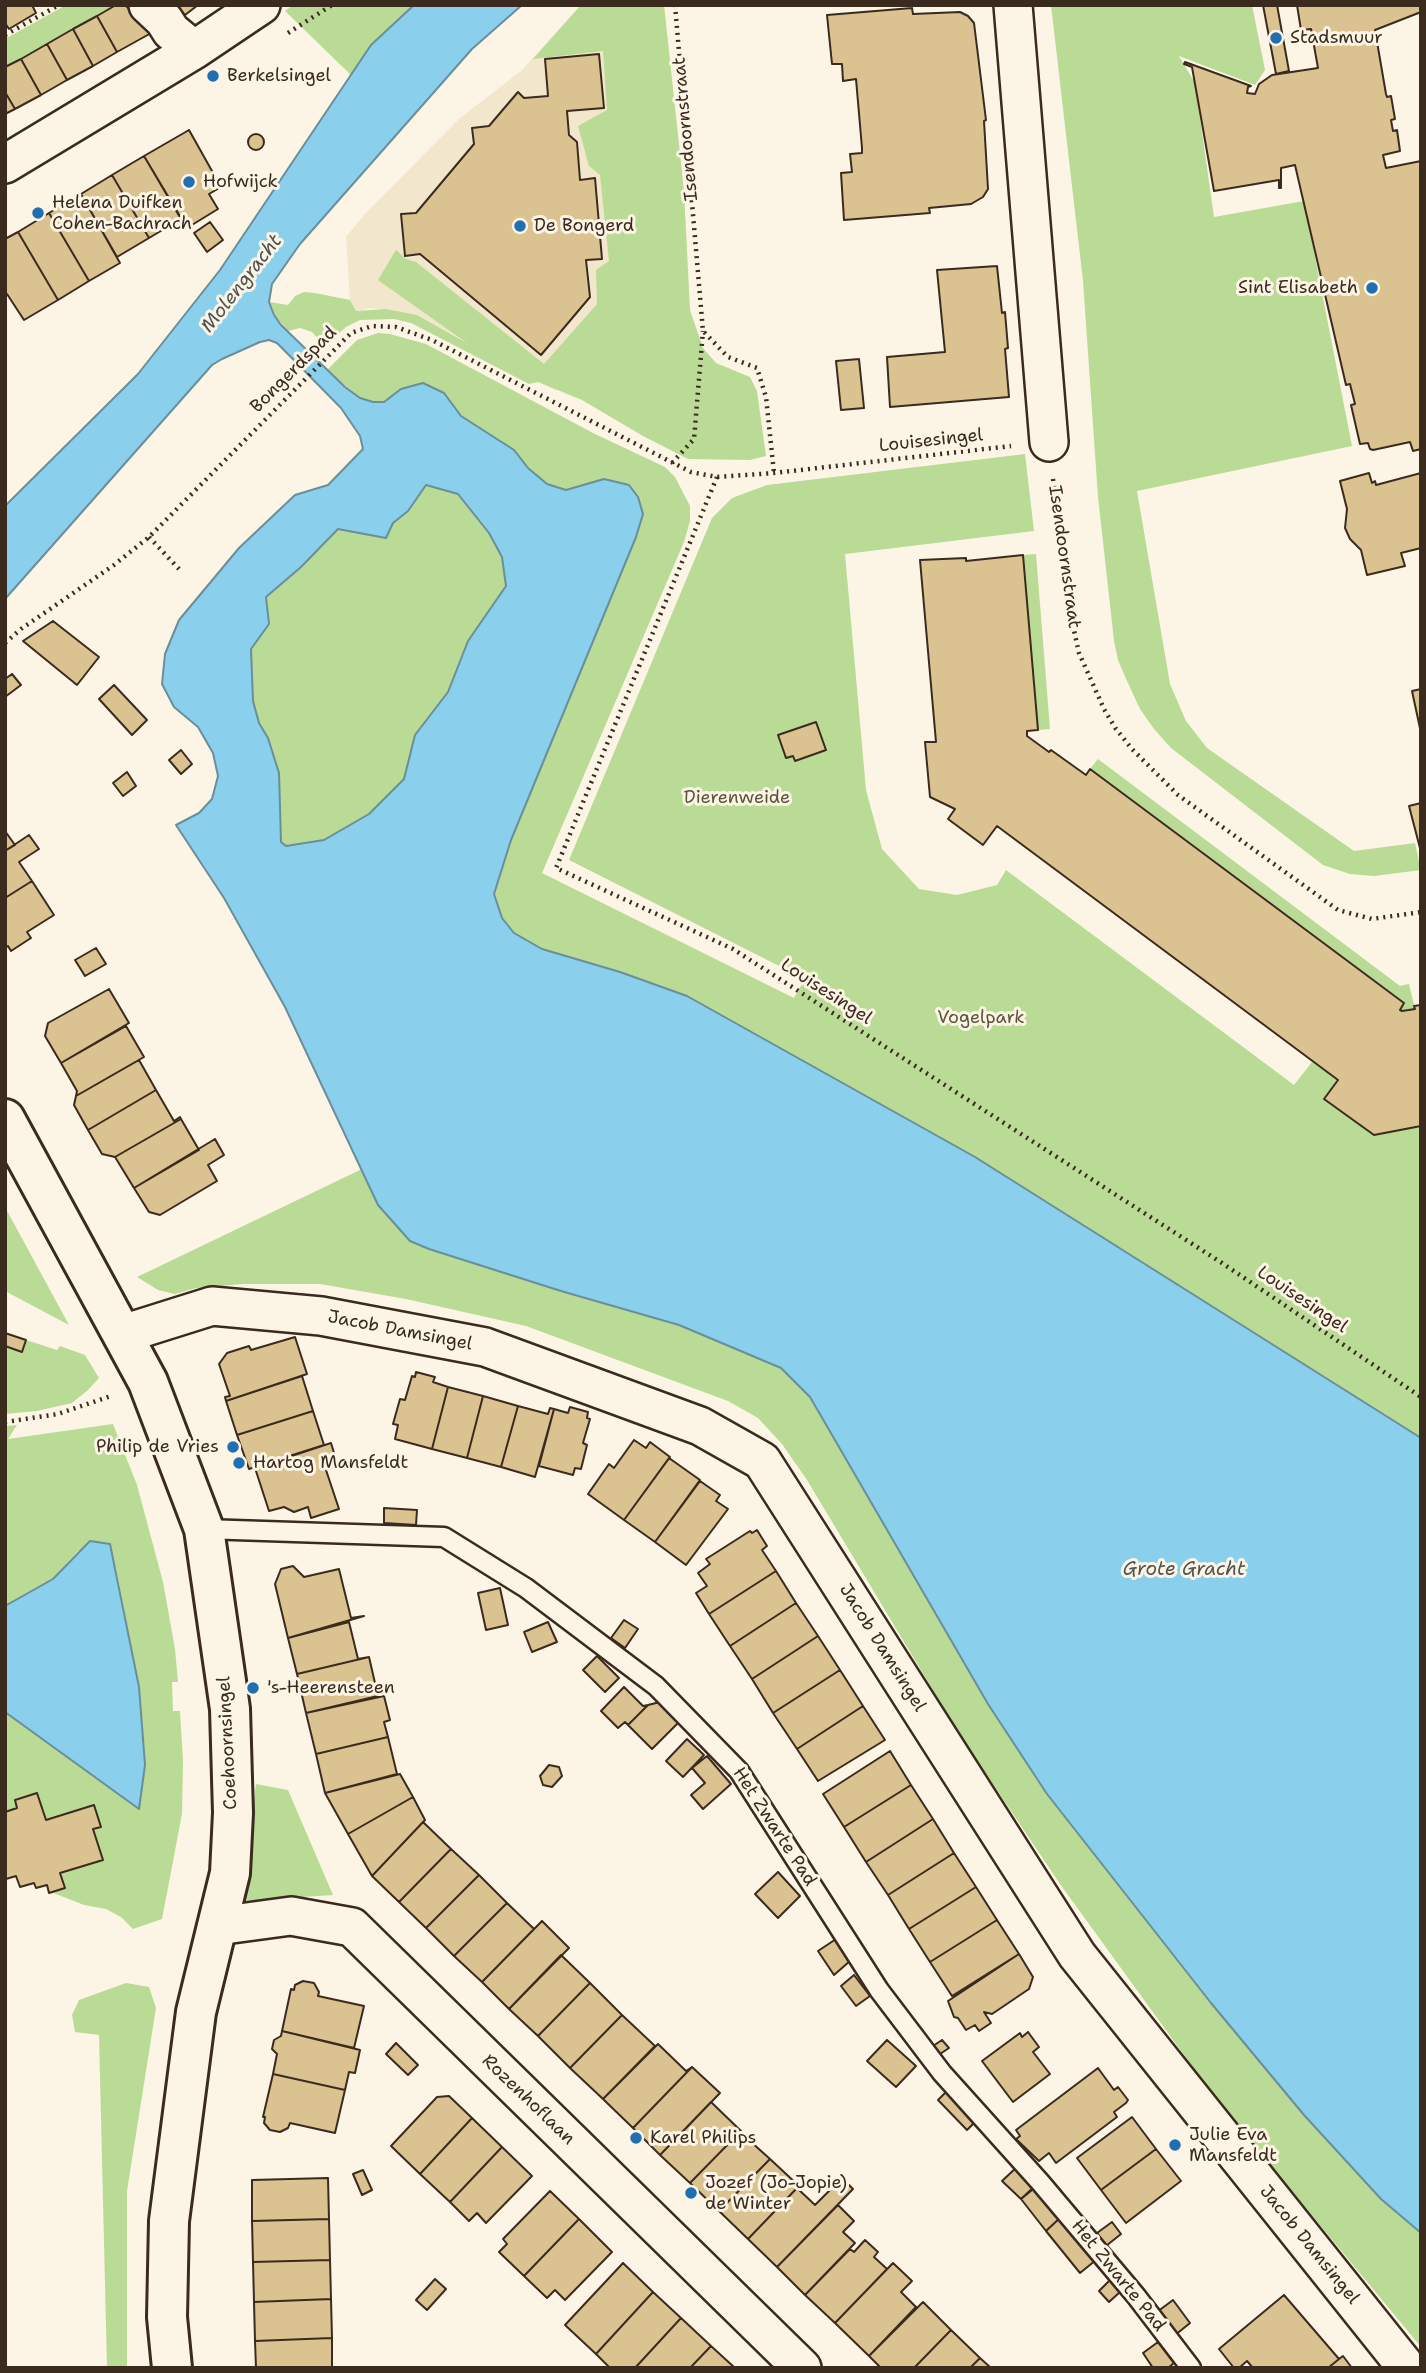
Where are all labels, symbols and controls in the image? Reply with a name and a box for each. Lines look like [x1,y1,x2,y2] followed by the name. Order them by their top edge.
[1290,27,1383,49] place label: Stadsmuur
[1268,30,1284,46] marker: Stadsmuur
[669,56,703,202] street label: Isendoornstraat
[227,65,331,87] place label: Berkelsingel
[205,68,221,84] marker: Berkelsingel
[203,171,278,193] place label: Hofwijck
[181,174,197,190] marker: Hofwijck
[52,192,192,234] place label: Helena Duifken Cohen-Bachrach
[30,205,46,221] marker: Helena Duifken Cohen-Bachrach
[534,215,634,237] place label: De Bongerd
[512,218,528,234] marker: De Bongerd
[197,230,287,338] water label: Molengracht
[1238,277,1358,299] place label: Sint Elisabeth
[1364,280,1380,296] marker: Sint Elisabeth
[246,322,342,418] street label: Bongerdspad
[878,425,984,457] street label: Louisesingel
[1043,484,1085,630] street label: Isendoornstraat
[684,787,790,809] park label: Dierenweide
[776,954,876,1030] street label: Louisesingel
[937,1007,1025,1029] park label: Vogelpark
[1253,1262,1351,1338] street label: Louisesingel
[326,1306,474,1356] street label: Jacob Damsingel
[96,1436,219,1458] place label: Philip de Vries
[225,1439,241,1455] marker: Philip de Vries
[253,1452,408,1474] place label: Hartog Mansfeldt
[231,1455,247,1471] marker: Hartog Mansfeldt
[1123,1559,1245,1581] water label: Grote Gracht
[834,1580,930,1716] street label: Jacob Damsingel
[214,1676,242,1810] street label: Coehoornsingel
[267,1677,395,1699] place label: 's-Heerensteen
[245,1680,261,1696] marker: 's-Heerensteen
[728,1764,820,1890] street label: Het Zwarte Pad
[477,2050,579,2150] street label: Rozenhoflaan
[1189,2124,1277,2166] place label: Julie Eva Mansfeldt
[650,2127,757,2149] place label: Karel Philips
[628,2130,644,2146] marker: Karel Philips
[1167,2137,1183,2153] marker: Julie Eva Mansfeldt
[705,2172,847,2214] place label: Jozef (Jo-Jopie) de Winter
[1254,2181,1364,2309] street label: Jacob Damsingel
[683,2185,699,2201] marker: Jozef (Jo-Jopie) de Winter
[1066,2216,1170,2336] street label: Het Zwarte Pad

